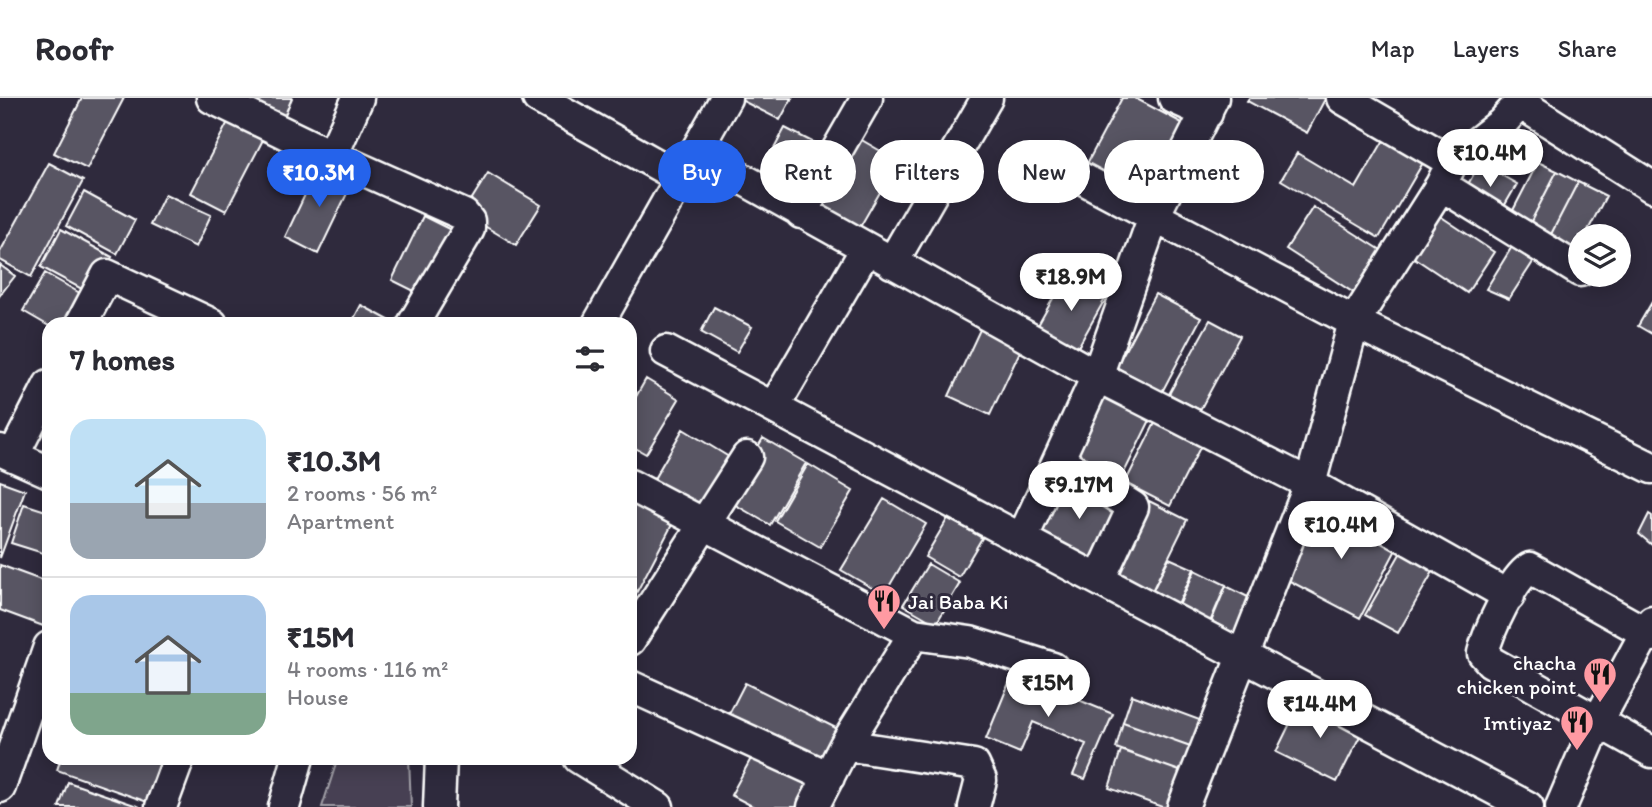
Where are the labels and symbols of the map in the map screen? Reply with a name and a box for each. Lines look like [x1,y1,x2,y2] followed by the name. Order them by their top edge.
[1433,130,1547,189] pin: ₹10.4M
[262,150,376,209] pin: ₹10.3M
[1014,254,1128,313] pin: ₹18.9M
[1022,462,1136,521] pin: ₹9.17M
[1284,502,1398,561] pin: ₹10.4M
[865,582,903,631] restaurant icon: Jai Baba Ki
[908,589,1008,614] place label: Jai Baba Ki
[1457,650,1576,699] place label: chacha chicken point
[1581,655,1619,704] restaurant icon: chacha chicken point
[1007,660,1089,719] pin: ₹15M
[1263,680,1377,740] pin: ₹14.4M
[1558,703,1596,752] restaurant icon: Imtiyaz
[1483,710,1552,735] place label: Imtiyaz

